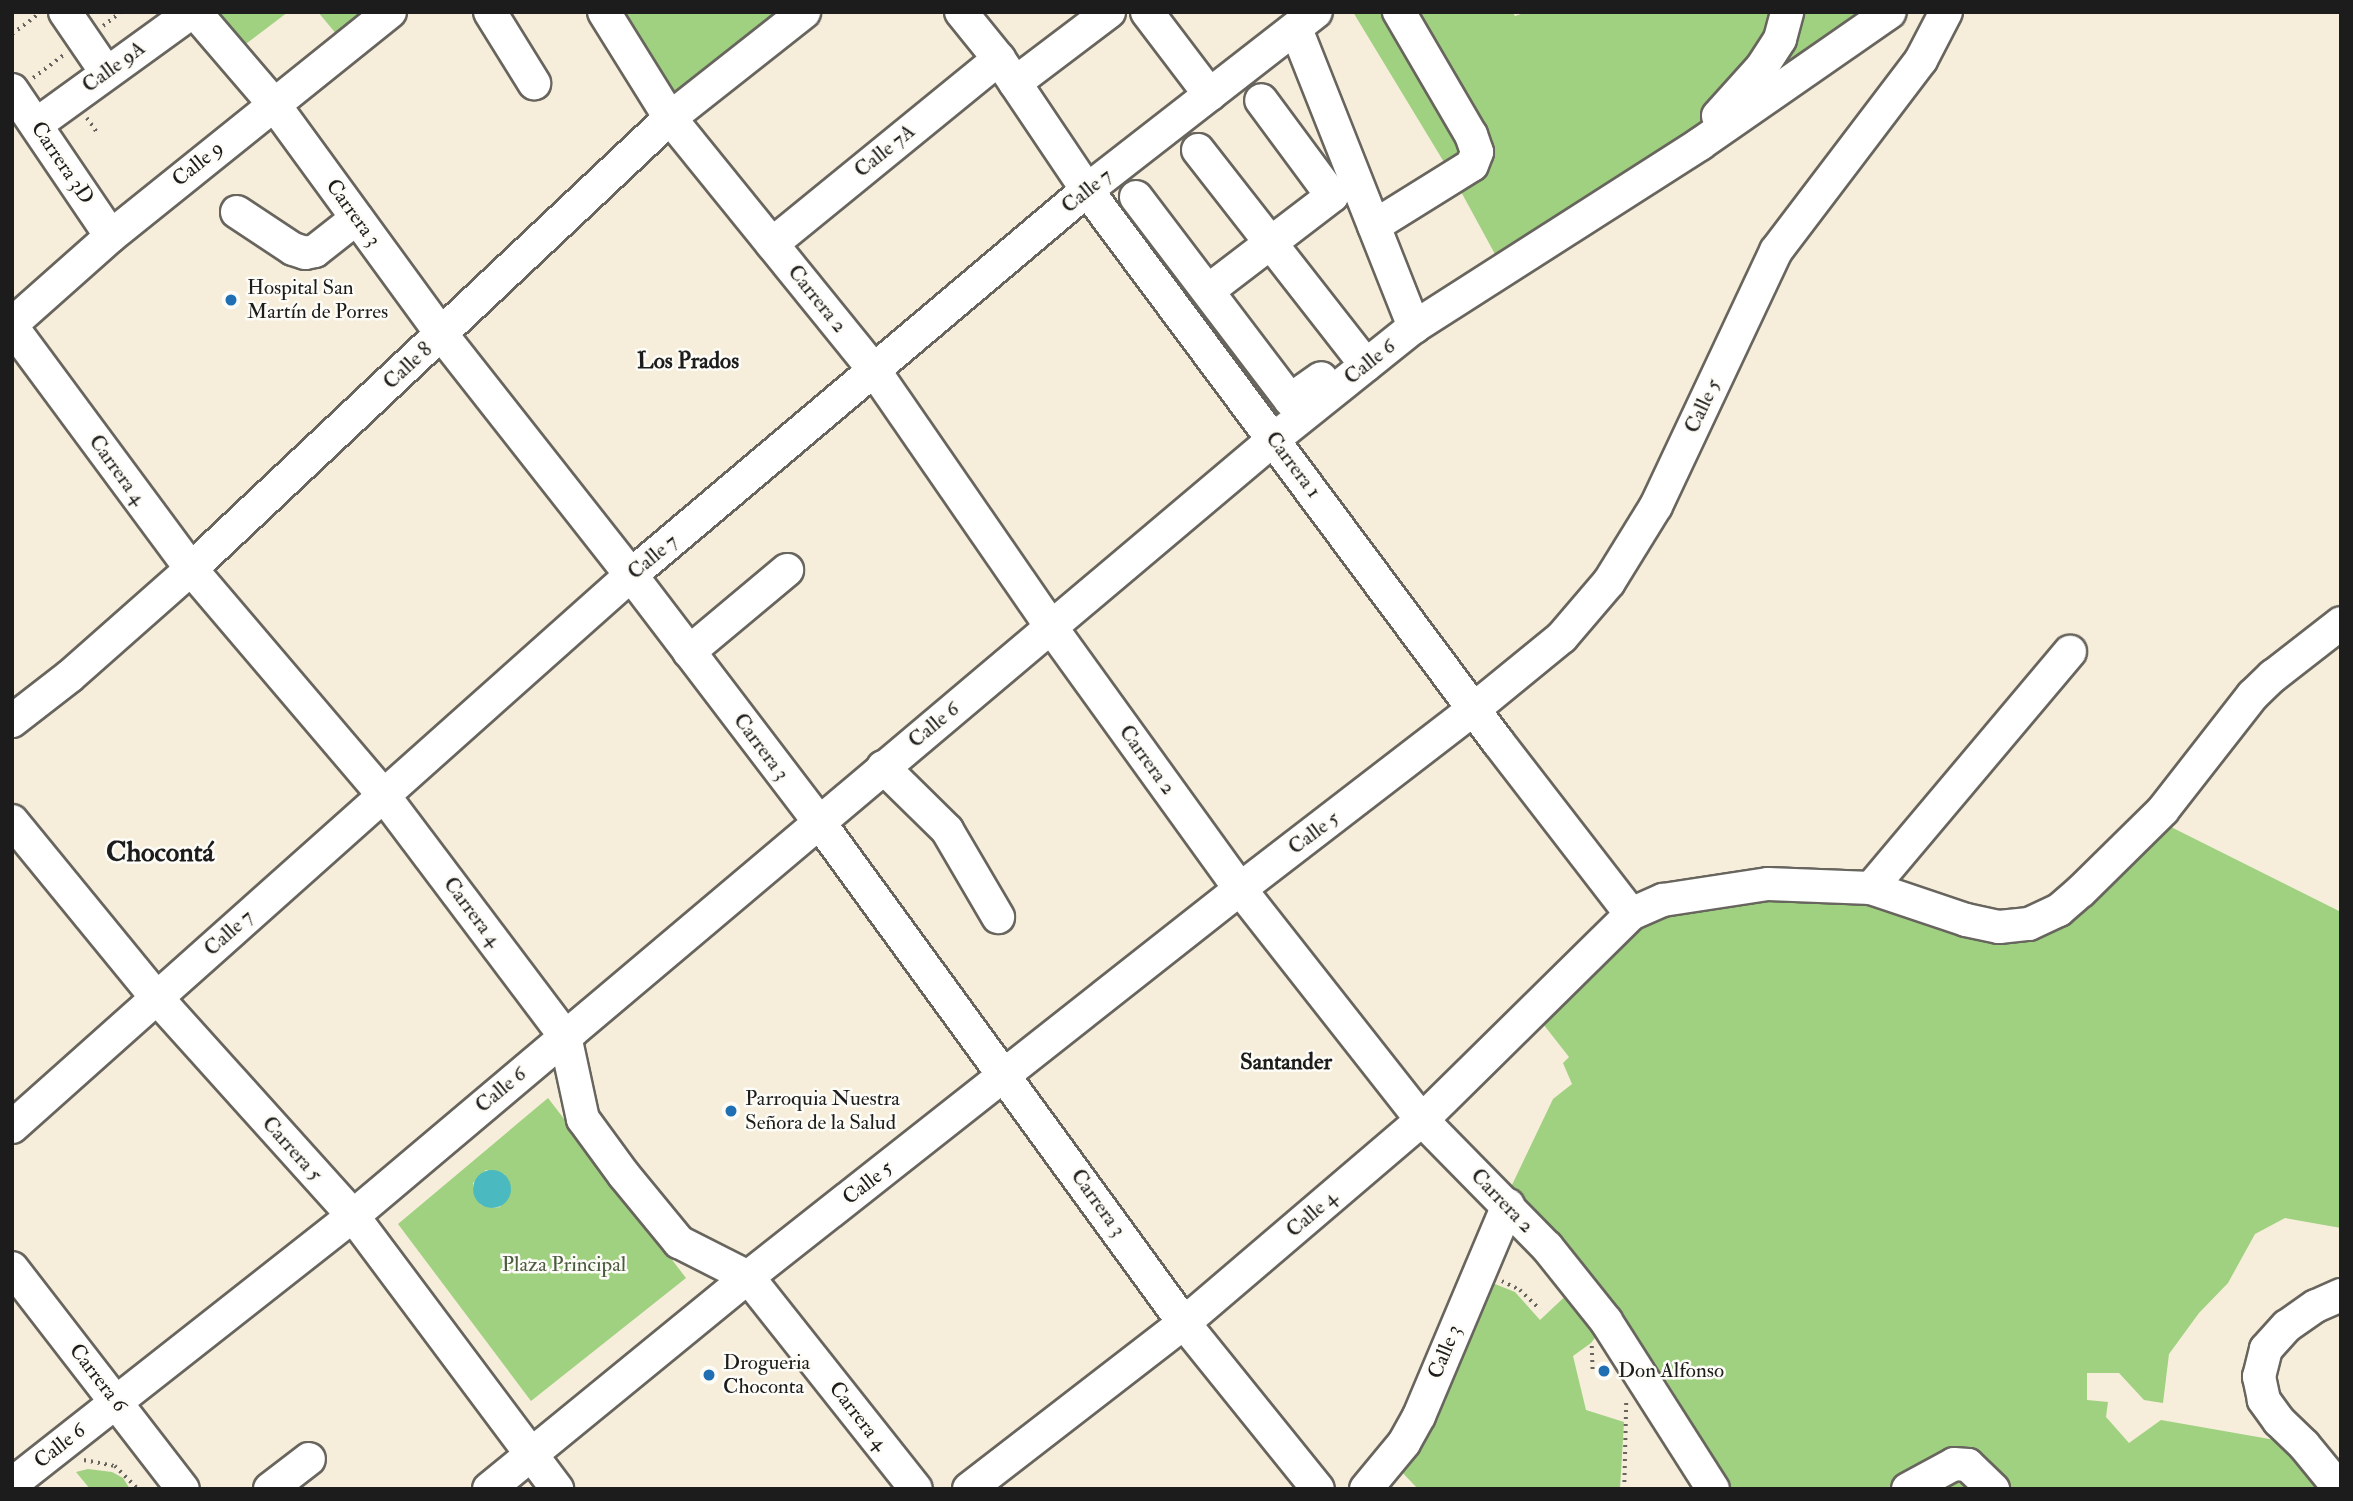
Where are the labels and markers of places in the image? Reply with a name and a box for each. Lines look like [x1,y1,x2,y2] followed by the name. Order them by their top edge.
[247,275,388,325] place label: Hospital San Martín de Porres
[221,290,241,310] marker: Hospital San Martín de Porres
[745,1086,900,1136] place label: Parroquia Nuestra Señora de la Salud
[723,1103,739,1119] marker: Parroquia Nuestra Señora de la Salud
[723,1350,810,1400] place label: Drogueria Choconta
[1618,1358,1724,1384] place label: Don Alfonso
[1596,1363,1612,1379] marker: Don Alfonso
[701,1367,717,1383] marker: Drogueria Choconta

